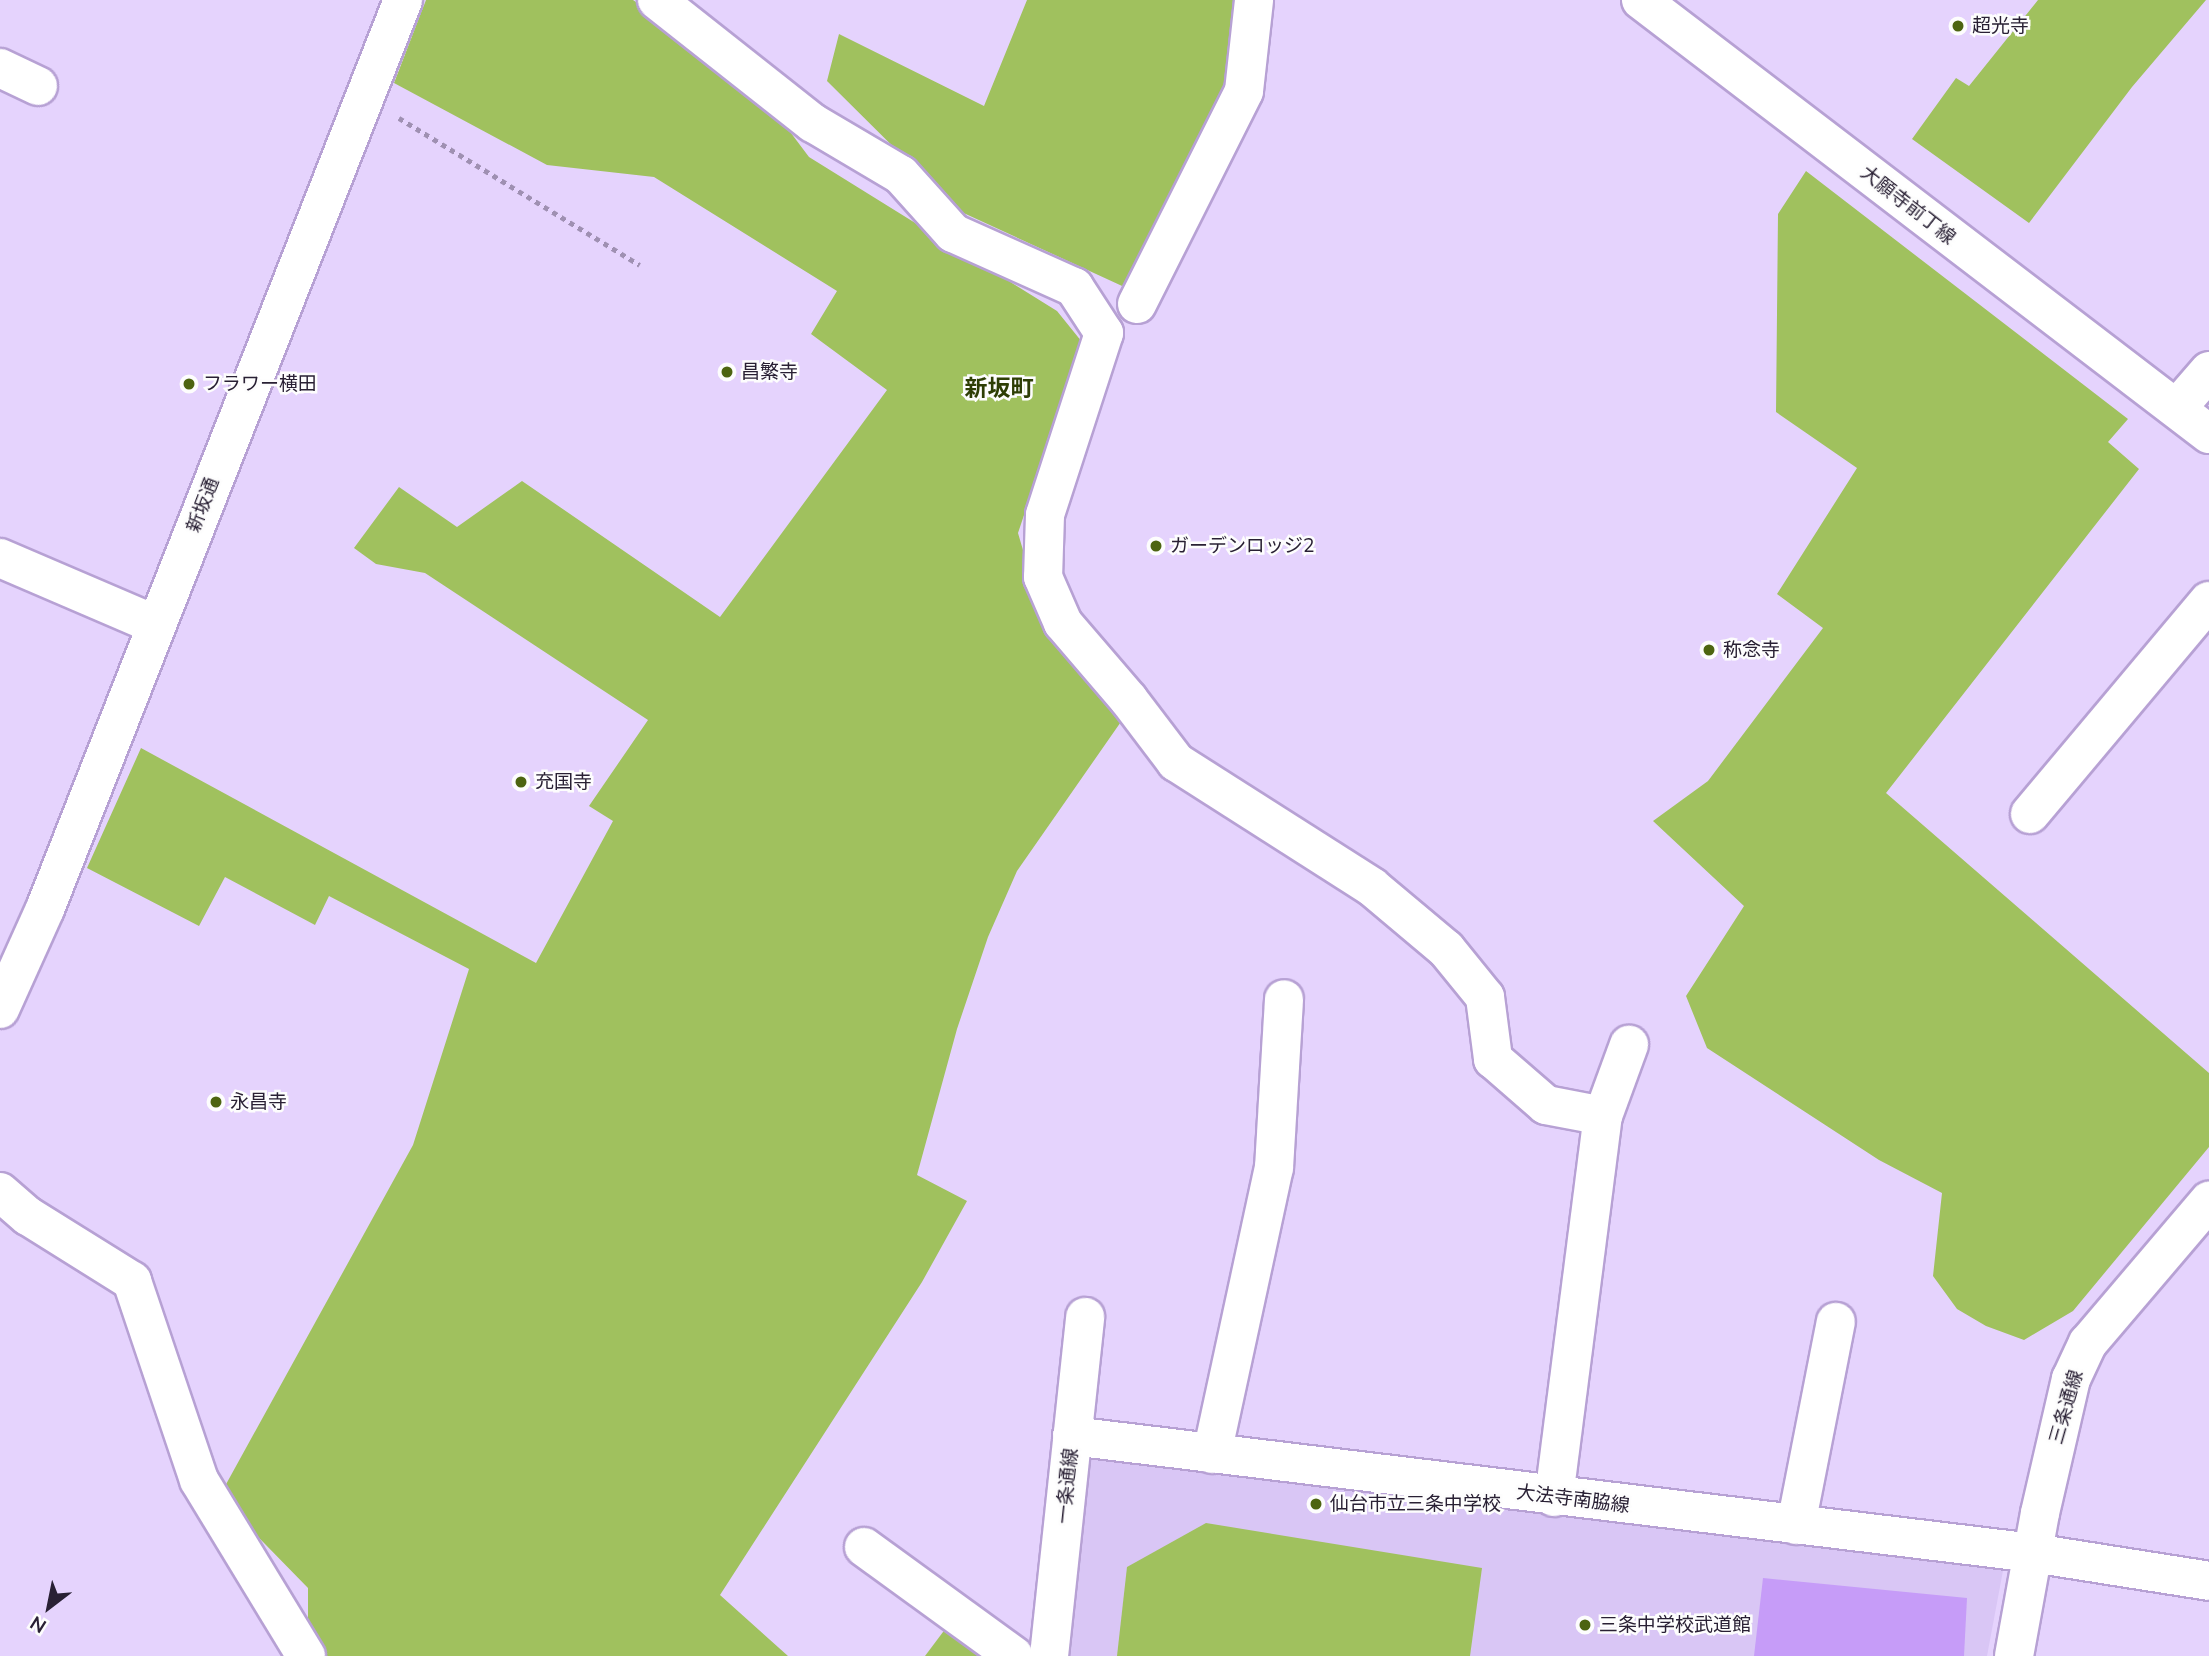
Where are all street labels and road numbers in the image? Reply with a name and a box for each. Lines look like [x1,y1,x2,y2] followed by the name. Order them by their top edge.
[1856,161,1960,249] street label: 大願寺前丁線
[182,474,224,536] street label: 新坂通
[2045,1367,2087,1447] street label: 三条通線
[1052,1447,1082,1525] street label: 一条通線
[1515,1481,1631,1517] street label: 大法寺南脇線

